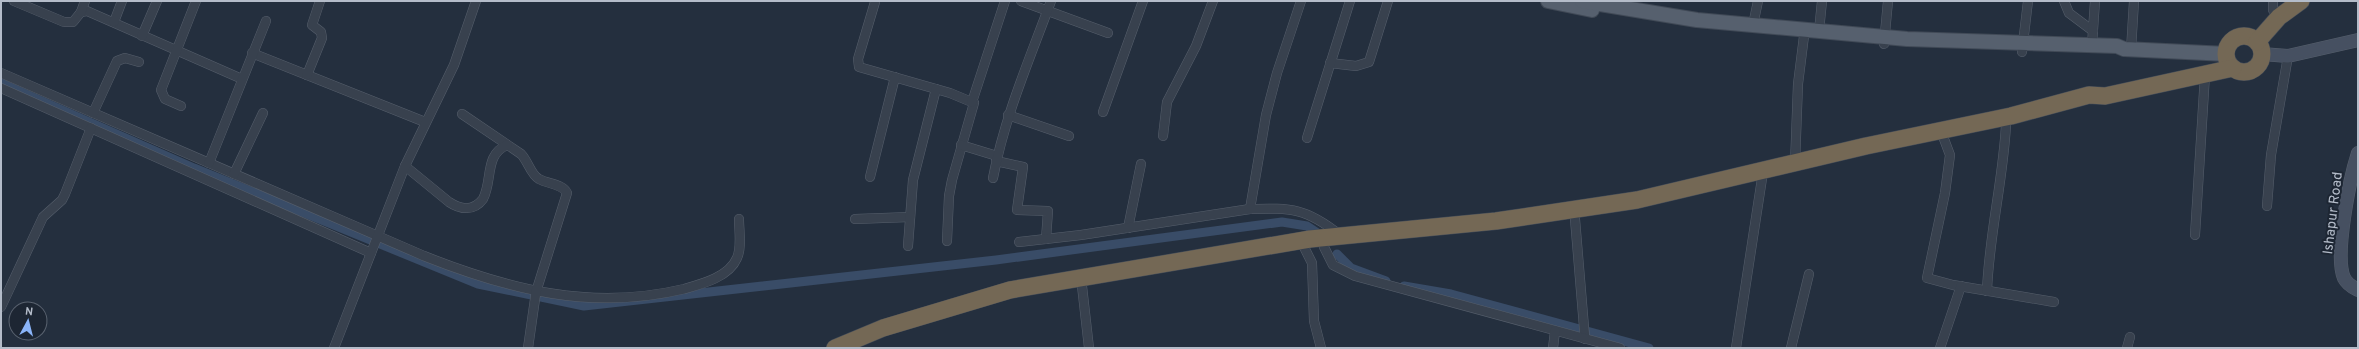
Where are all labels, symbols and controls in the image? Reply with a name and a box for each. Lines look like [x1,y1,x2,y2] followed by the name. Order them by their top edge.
[2320,171,2347,255] street label: Ishapur Road
[8,301,48,341] north arrow
[24,305,34,319] text: N

